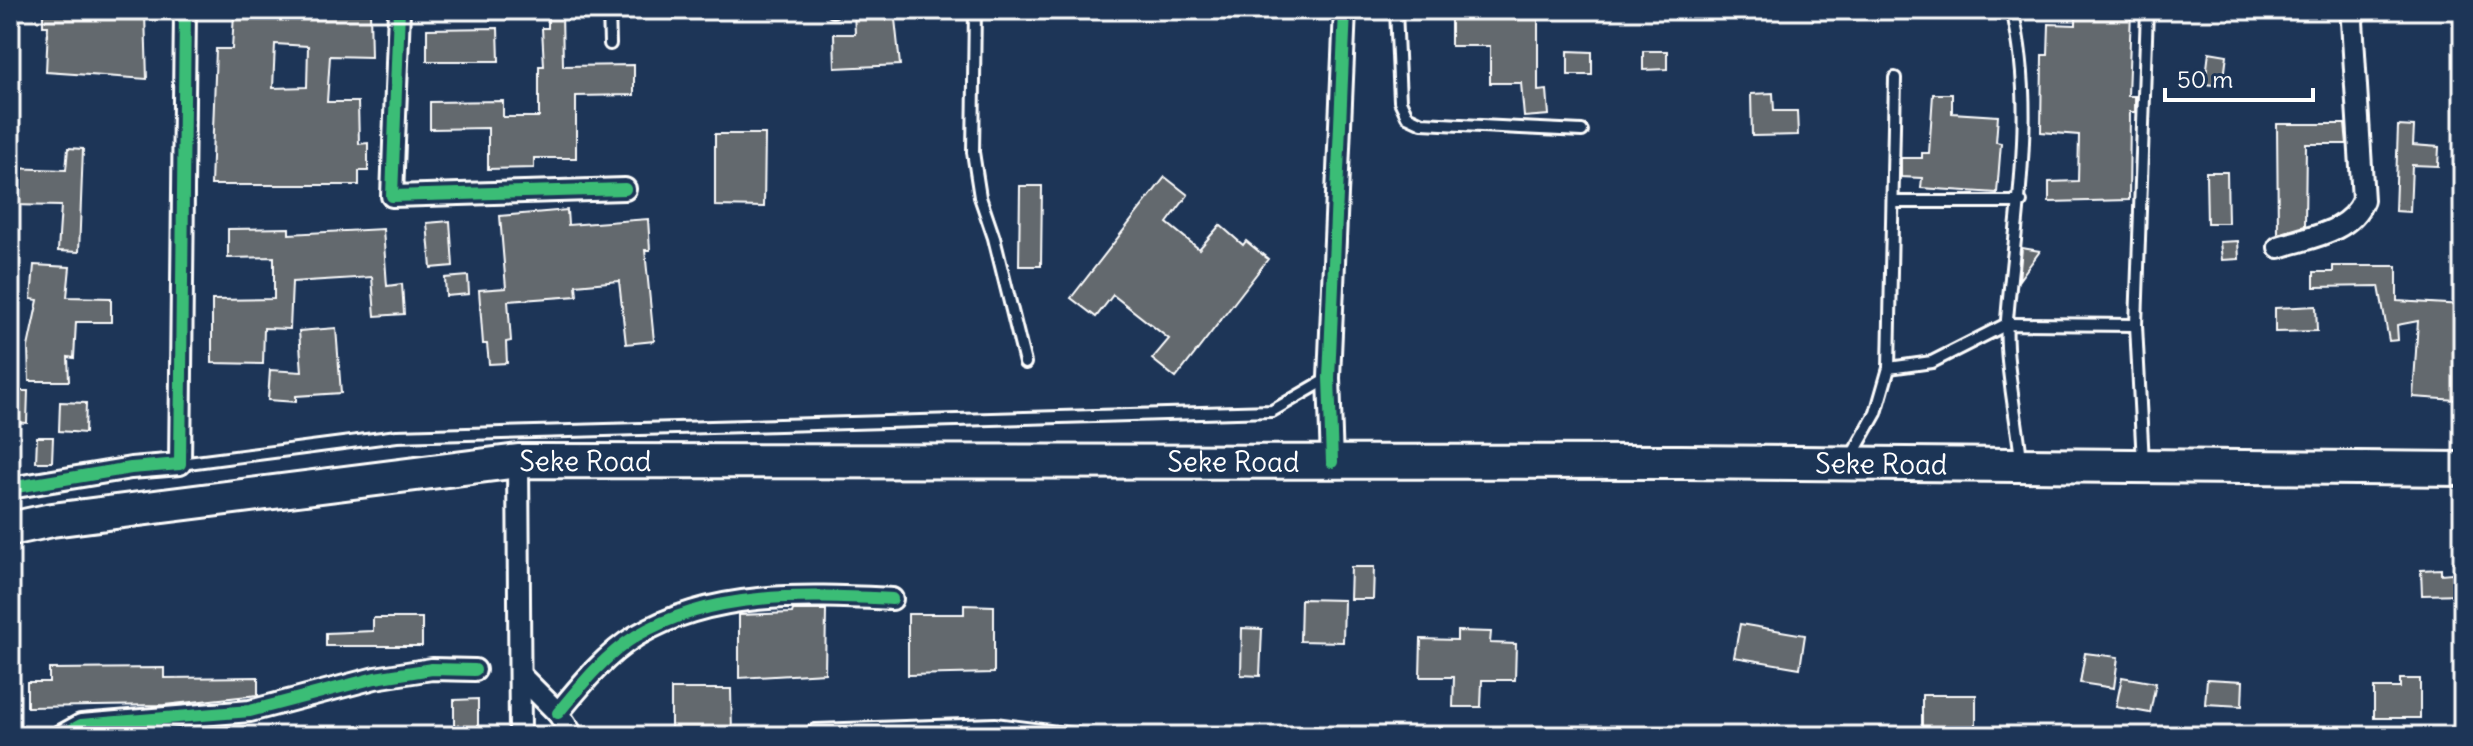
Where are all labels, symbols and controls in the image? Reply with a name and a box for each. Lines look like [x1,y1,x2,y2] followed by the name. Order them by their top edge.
[2165,52,2313,102] scale bar
[2177,64,2233,94] text: 50 m
[519,443,651,479] street label: Seke Road
[1167,444,1299,480] street label: Seke Road
[1815,445,1948,482] street label: Seke Road

